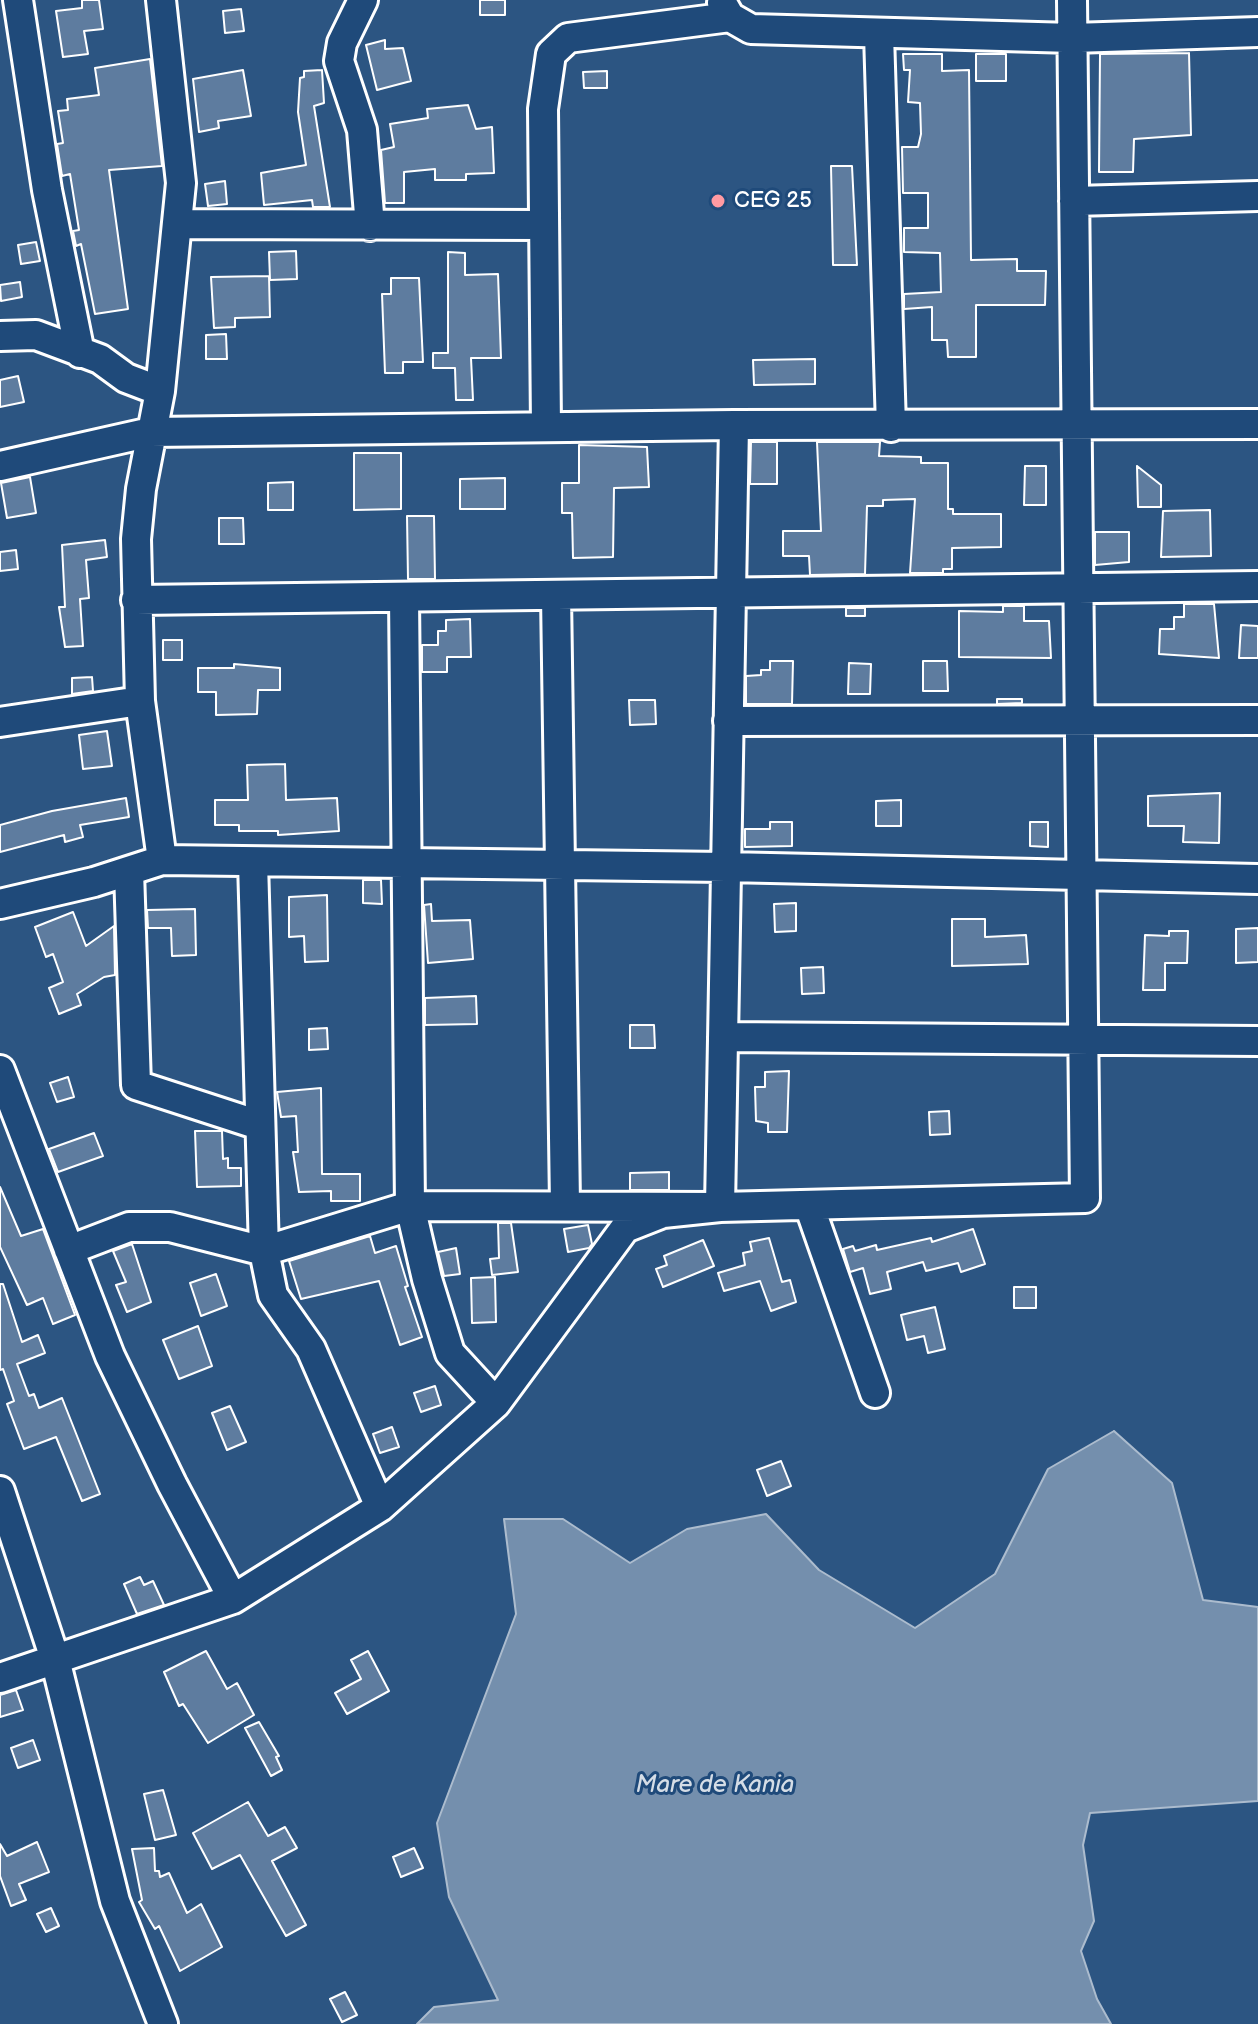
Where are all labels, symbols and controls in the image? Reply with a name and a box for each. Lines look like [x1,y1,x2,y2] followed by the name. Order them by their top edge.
[734,188,812,214] place label: CEG 25
[709,192,727,210] marker: CEG 25
[636,1772,794,1800] water label: Mare de Kania

